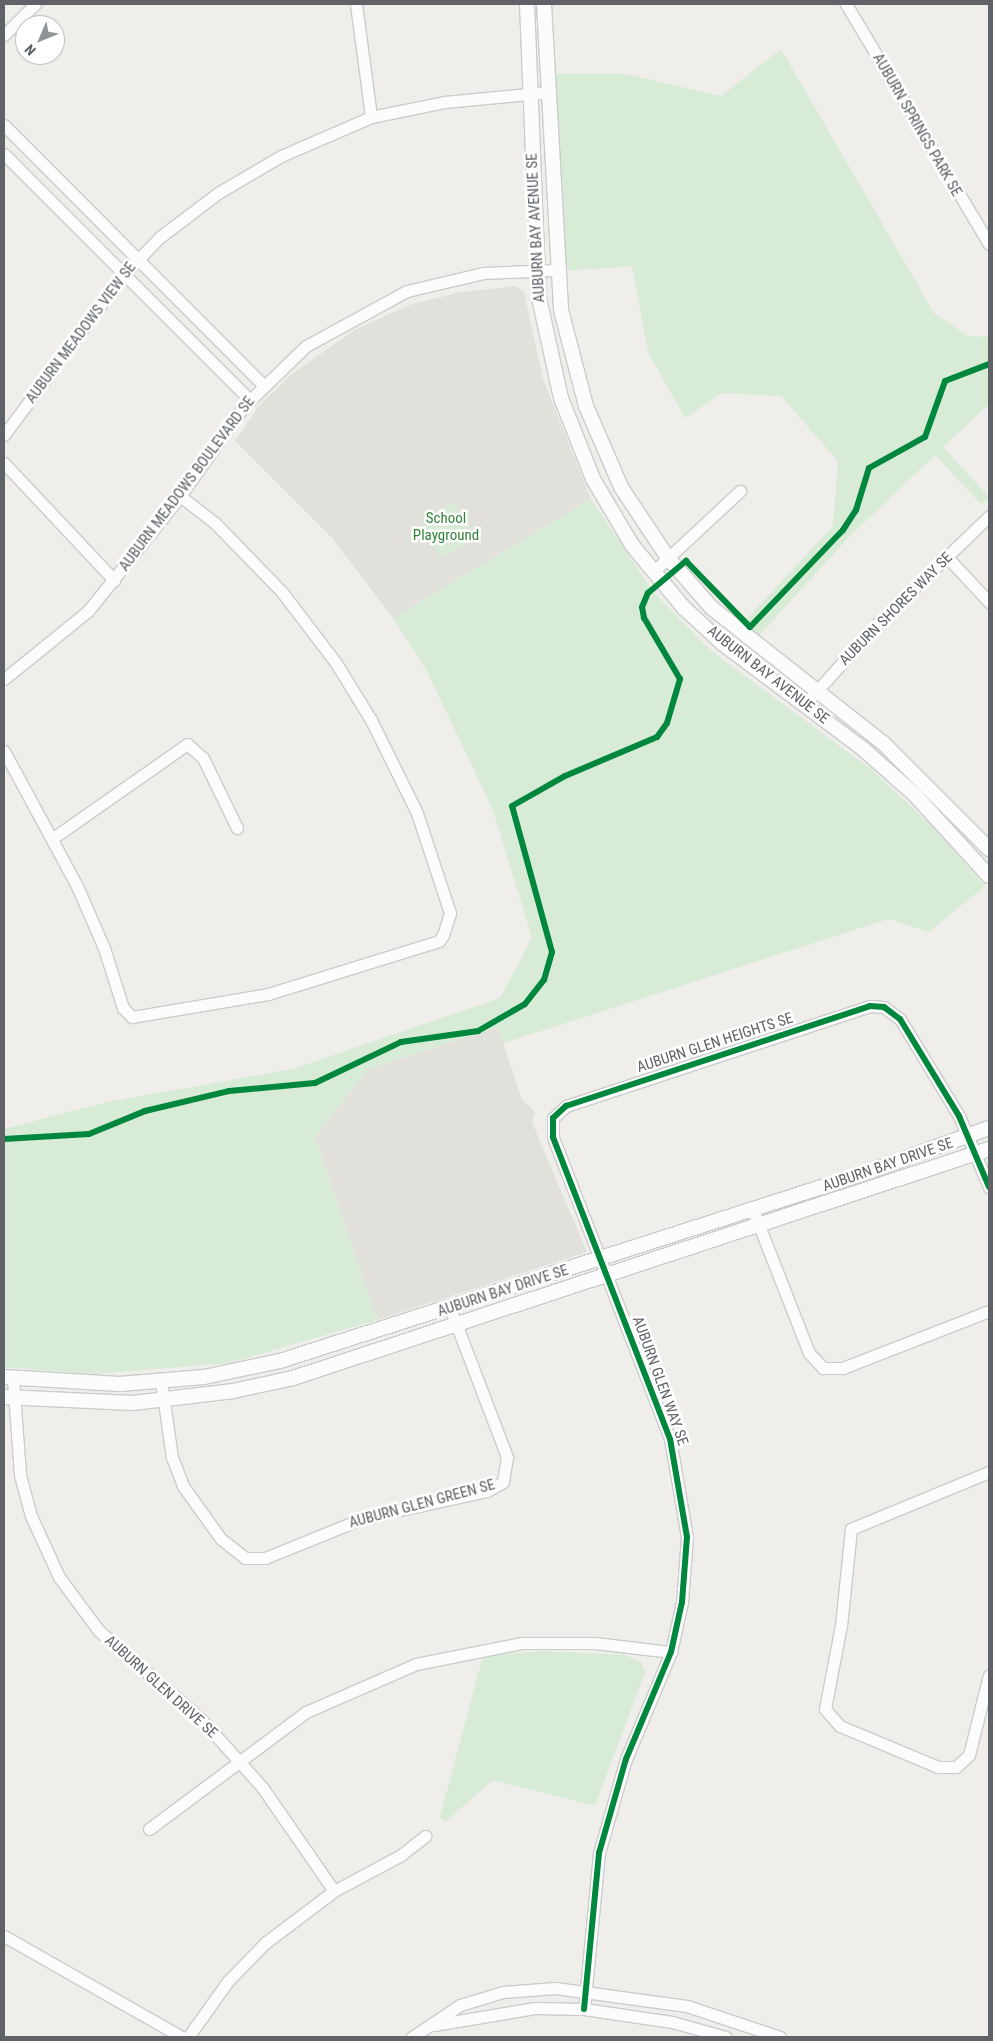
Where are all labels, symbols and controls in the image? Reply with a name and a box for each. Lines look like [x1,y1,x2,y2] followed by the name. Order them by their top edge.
[15,15,65,65] north arrow
[21,41,39,59] text: N
[869,50,965,200] street label: AUBURN SPRINGS PARK SE
[523,153,549,303] street label: AUBURN BAY AVENUE SE
[22,259,140,407] street label: AUBURN MEADOWS VIEW SE
[115,393,259,575] street label: AUBURN MEADOWS BOULEVARD SE
[413,509,479,544] park label: School Playground
[836,549,956,669] street label: AUBURN SHORES WAY SE
[704,622,832,728] street label: AUBURN BAY AVENUE SE
[635,1009,795,1077] street label: AUBURN GLEN HEIGHTS SE
[821,1134,955,1196] street label: AUBURN BAY DRIVE SE
[435,1261,571,1321] street label: AUBURN BAY DRIVE SE
[628,1314,692,1448] street label: AUBURN GLEN WAY SE
[347,1476,497,1532] street label: AUBURN GLEN GREEN SE
[101,1632,221,1742] street label: AUBURN GLEN DRIVE SE

